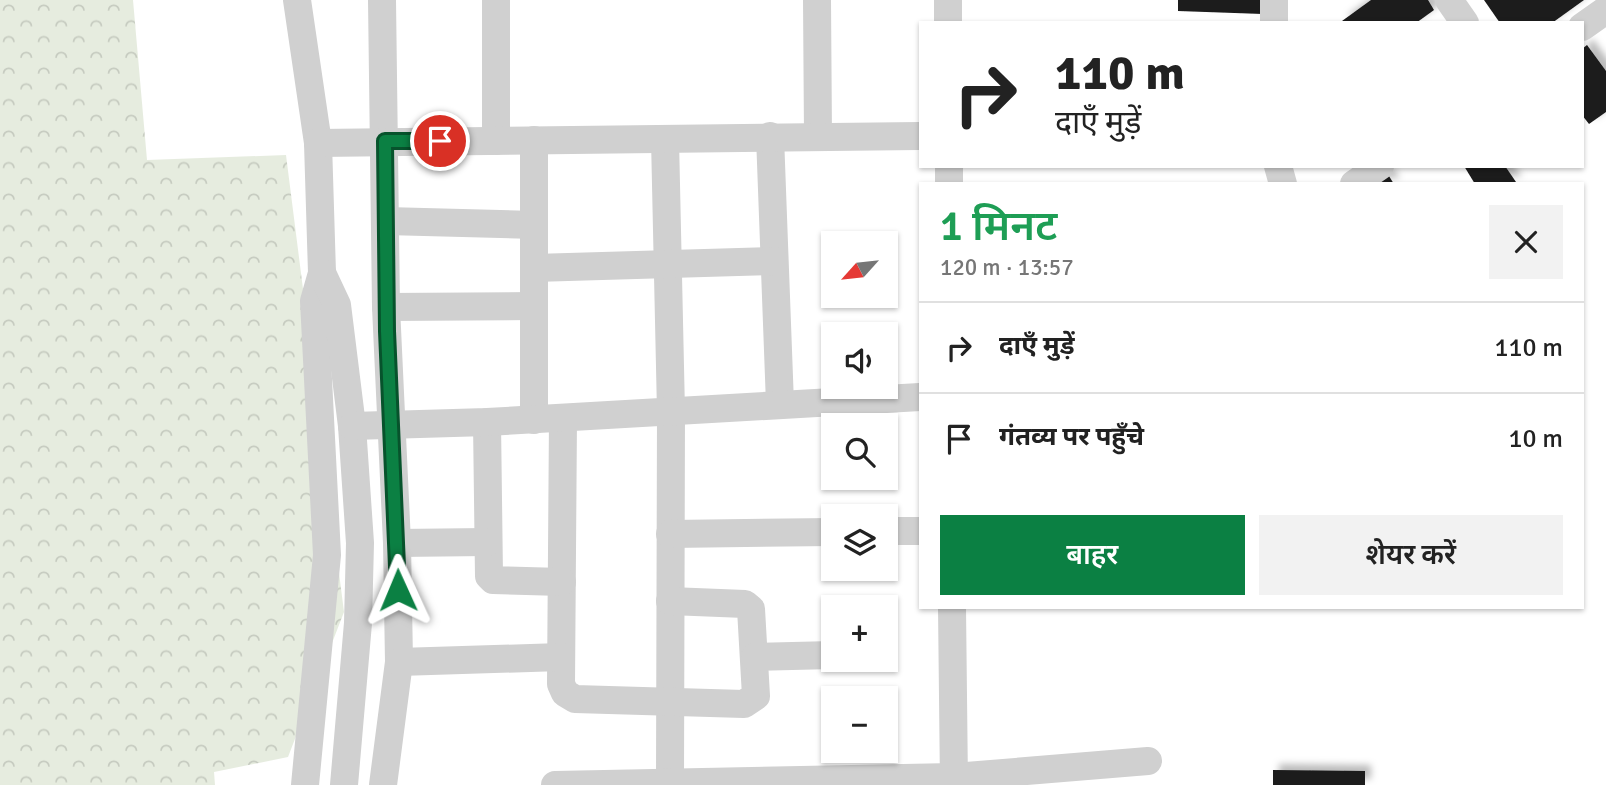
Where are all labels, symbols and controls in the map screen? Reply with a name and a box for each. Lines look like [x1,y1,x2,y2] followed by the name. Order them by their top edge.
[1055,43,1185,103] text: 110 m
[940,49,1031,140] icon: right
[1055,103,1141,142] text: दाएँ मुड़ें
[410,111,470,171] pin
[421,122,459,160] icon: arrive
[940,201,1057,252] text: 1 मिनट
[1489,205,1563,279] button: close
[821,231,898,308] north arrow
[821,231,898,763] map controls
[940,253,1074,282] text: 120 m · 13:57
[821,322,898,399] button: sound
[940,329,978,367] icon: right
[999,330,1075,362] text: दाएँ मुड़ें
[1494,332,1563,364] text: 110 m
[821,413,898,490] button: search
[940,420,978,458] icon: arrive
[999,421,1144,453] text: गंतव्य पर पहुँचे
[1508,423,1563,455] text: 10 m
[821,504,898,581] button: layers
[940,515,1245,595] button: बाहर
[1259,515,1563,595] button: शेयर करें
[361,553,435,627] position arrow
[821,595,898,672] button: +
[821,686,898,763] button: −

